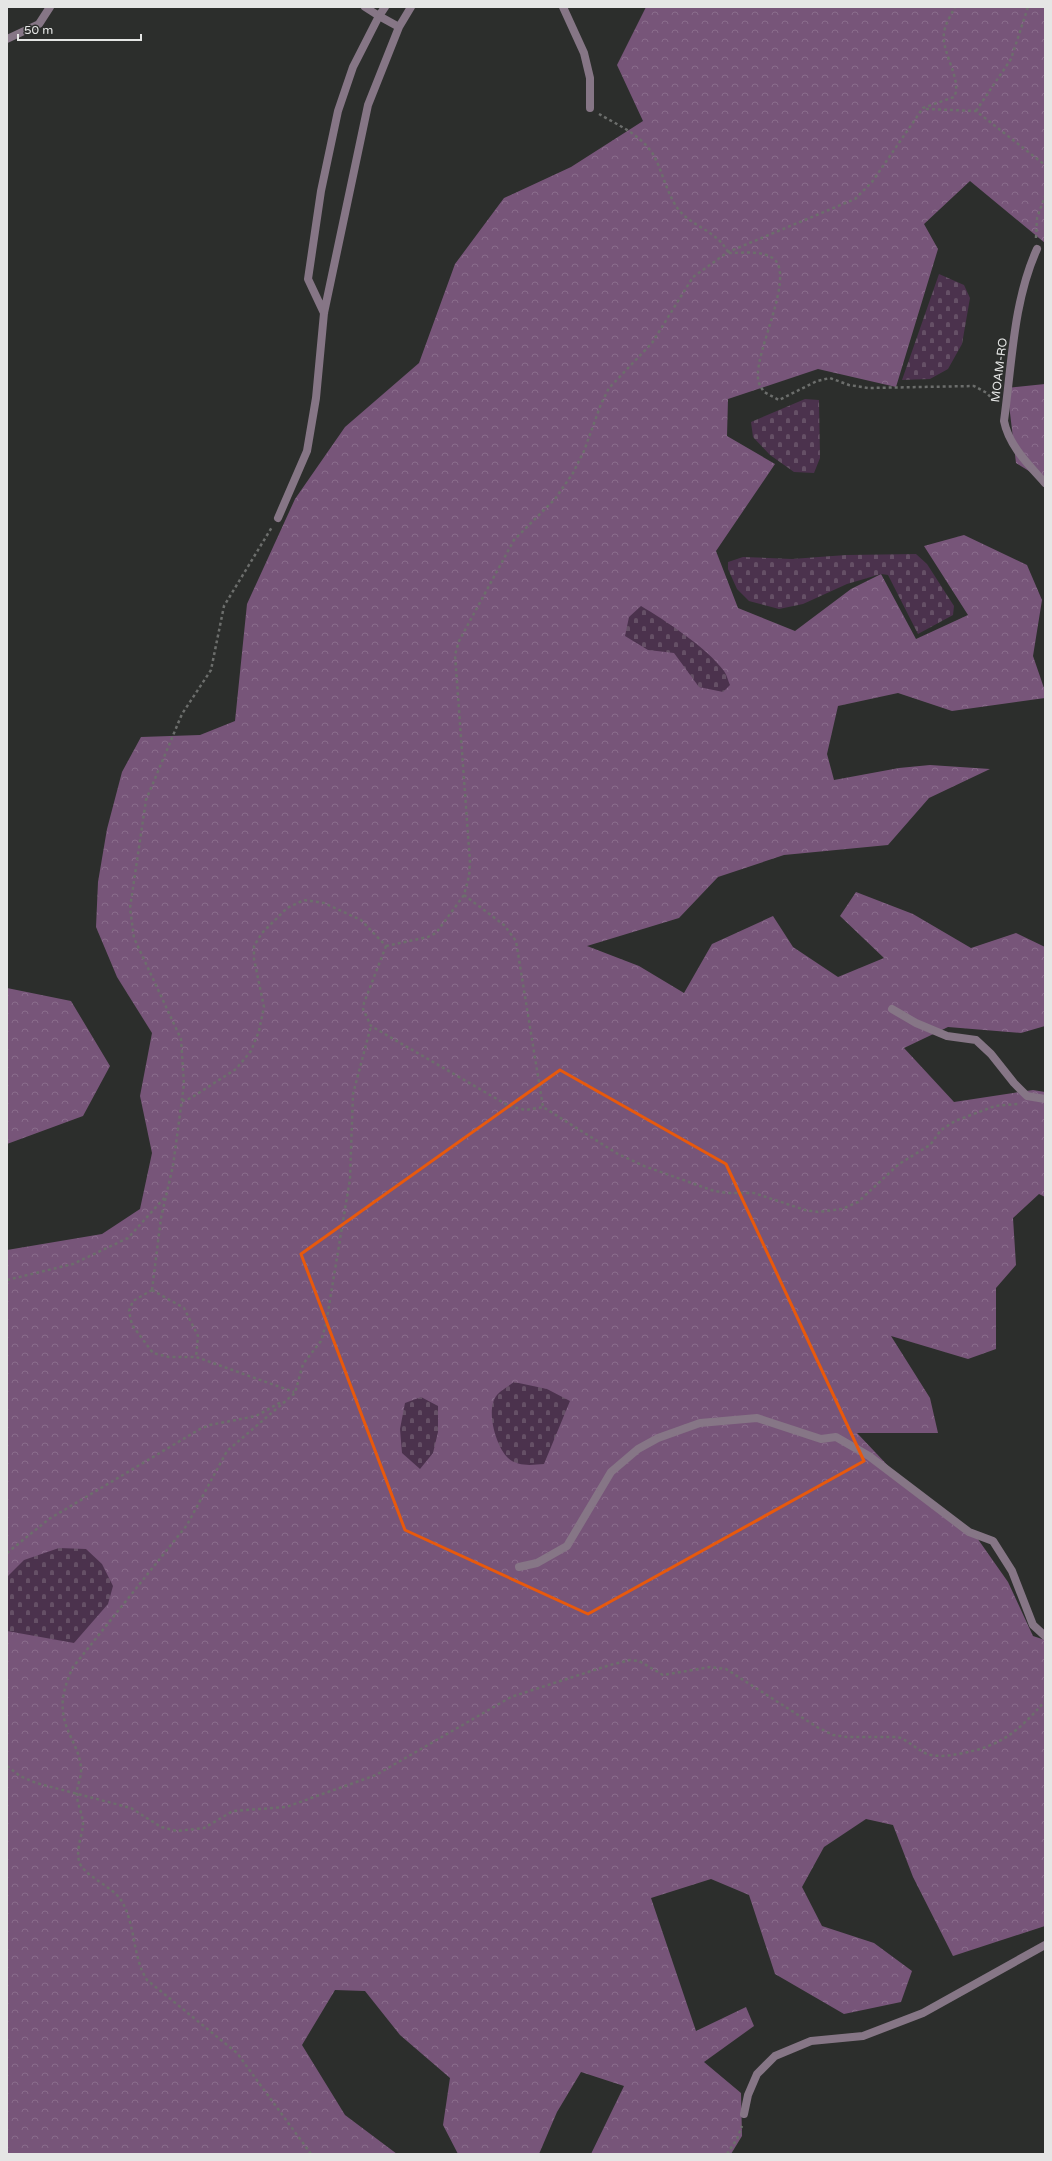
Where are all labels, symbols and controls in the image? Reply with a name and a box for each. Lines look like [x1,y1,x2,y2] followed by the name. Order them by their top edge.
[18,16,141,42] scale bar
[24,23,53,37] text: 50 m
[988,337,1010,403] street label: MOAM-RO

